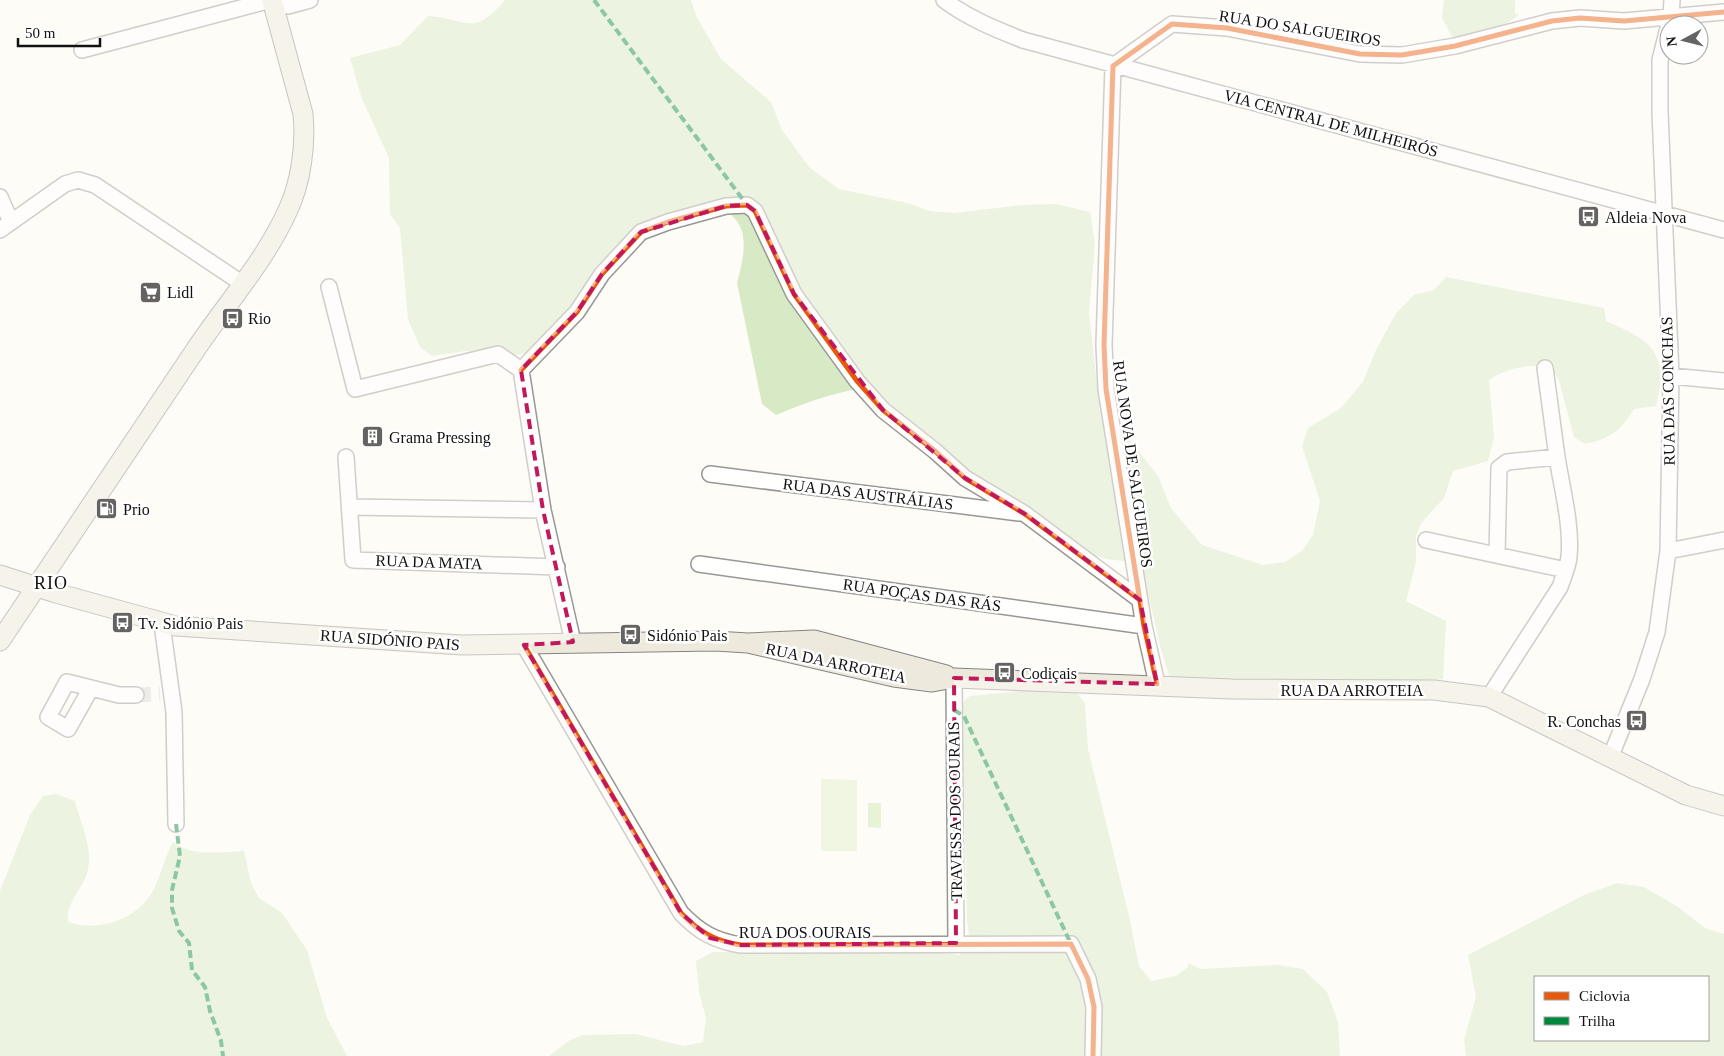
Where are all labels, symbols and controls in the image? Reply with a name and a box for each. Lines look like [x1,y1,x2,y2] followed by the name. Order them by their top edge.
[1218,7,1382,49] street label: RUA DO SALGUEIROS
[18,15,100,47] scale bar
[1659,15,1709,65] north arrow
[25,25,56,41] text: 50 m
[1664,36,1680,47] text: N
[1222,85,1440,160] street label: VIA CENTRAL DE MILHEIRÓS
[1577,205,1601,229] bus stop icon: Aldeia Nova
[1605,209,1686,226] place label: Aldeia Nova
[139,280,163,304] supermarket icon: Lidl
[167,284,194,301] place label: Lidl
[220,306,244,330] bus stop icon: Rio
[248,310,271,327] place label: Rio
[1658,316,1678,466] street label: RUA DAS CONCHAS
[1110,359,1156,569] street label: RUA NOVA DE SALGUEIROS
[361,425,385,449] building icon: Grama Pressing
[389,429,491,447] place label: Grama Pressing
[782,474,954,513] street label: RUA DAS AUSTRÁLIAS
[95,497,119,521] fuel station icon: Prio
[123,501,150,518] place label: Prio
[375,552,483,572] street label: RUA DA MATA
[34,573,68,593] district label: RIO
[842,574,1002,616] street label: RUA POÇAS DAS RÁS
[110,611,134,635] bus stop icon: Tv. Sidónio Pais
[138,615,243,632] place label: Tv. Sidónio Pais
[619,623,643,647] bus stop icon: Sidónio Pais
[320,626,460,653] street label: RUA SIDÓNIO PAIS
[647,627,727,644] place label: Sidónio Pais
[764,640,908,686] street label: RUA DA ARROTEIA
[993,661,1017,685] bus stop icon: Codiçais
[1021,665,1077,683] place label: Codiçais
[1280,682,1424,699] street label: RUA DA ARROTEIA
[1625,709,1649,733] bus stop icon: R. Conchas
[1547,713,1621,730] place label: R. Conchas
[945,721,965,901] street label: TRAVESSA DOS OURAIS
[739,924,871,941] street label: RUA DOS OURAIS
[1534,976,1709,1041] legend
[1579,988,1630,1004] text: Ciclovia
[1579,1013,1615,1029] text: Trilha

